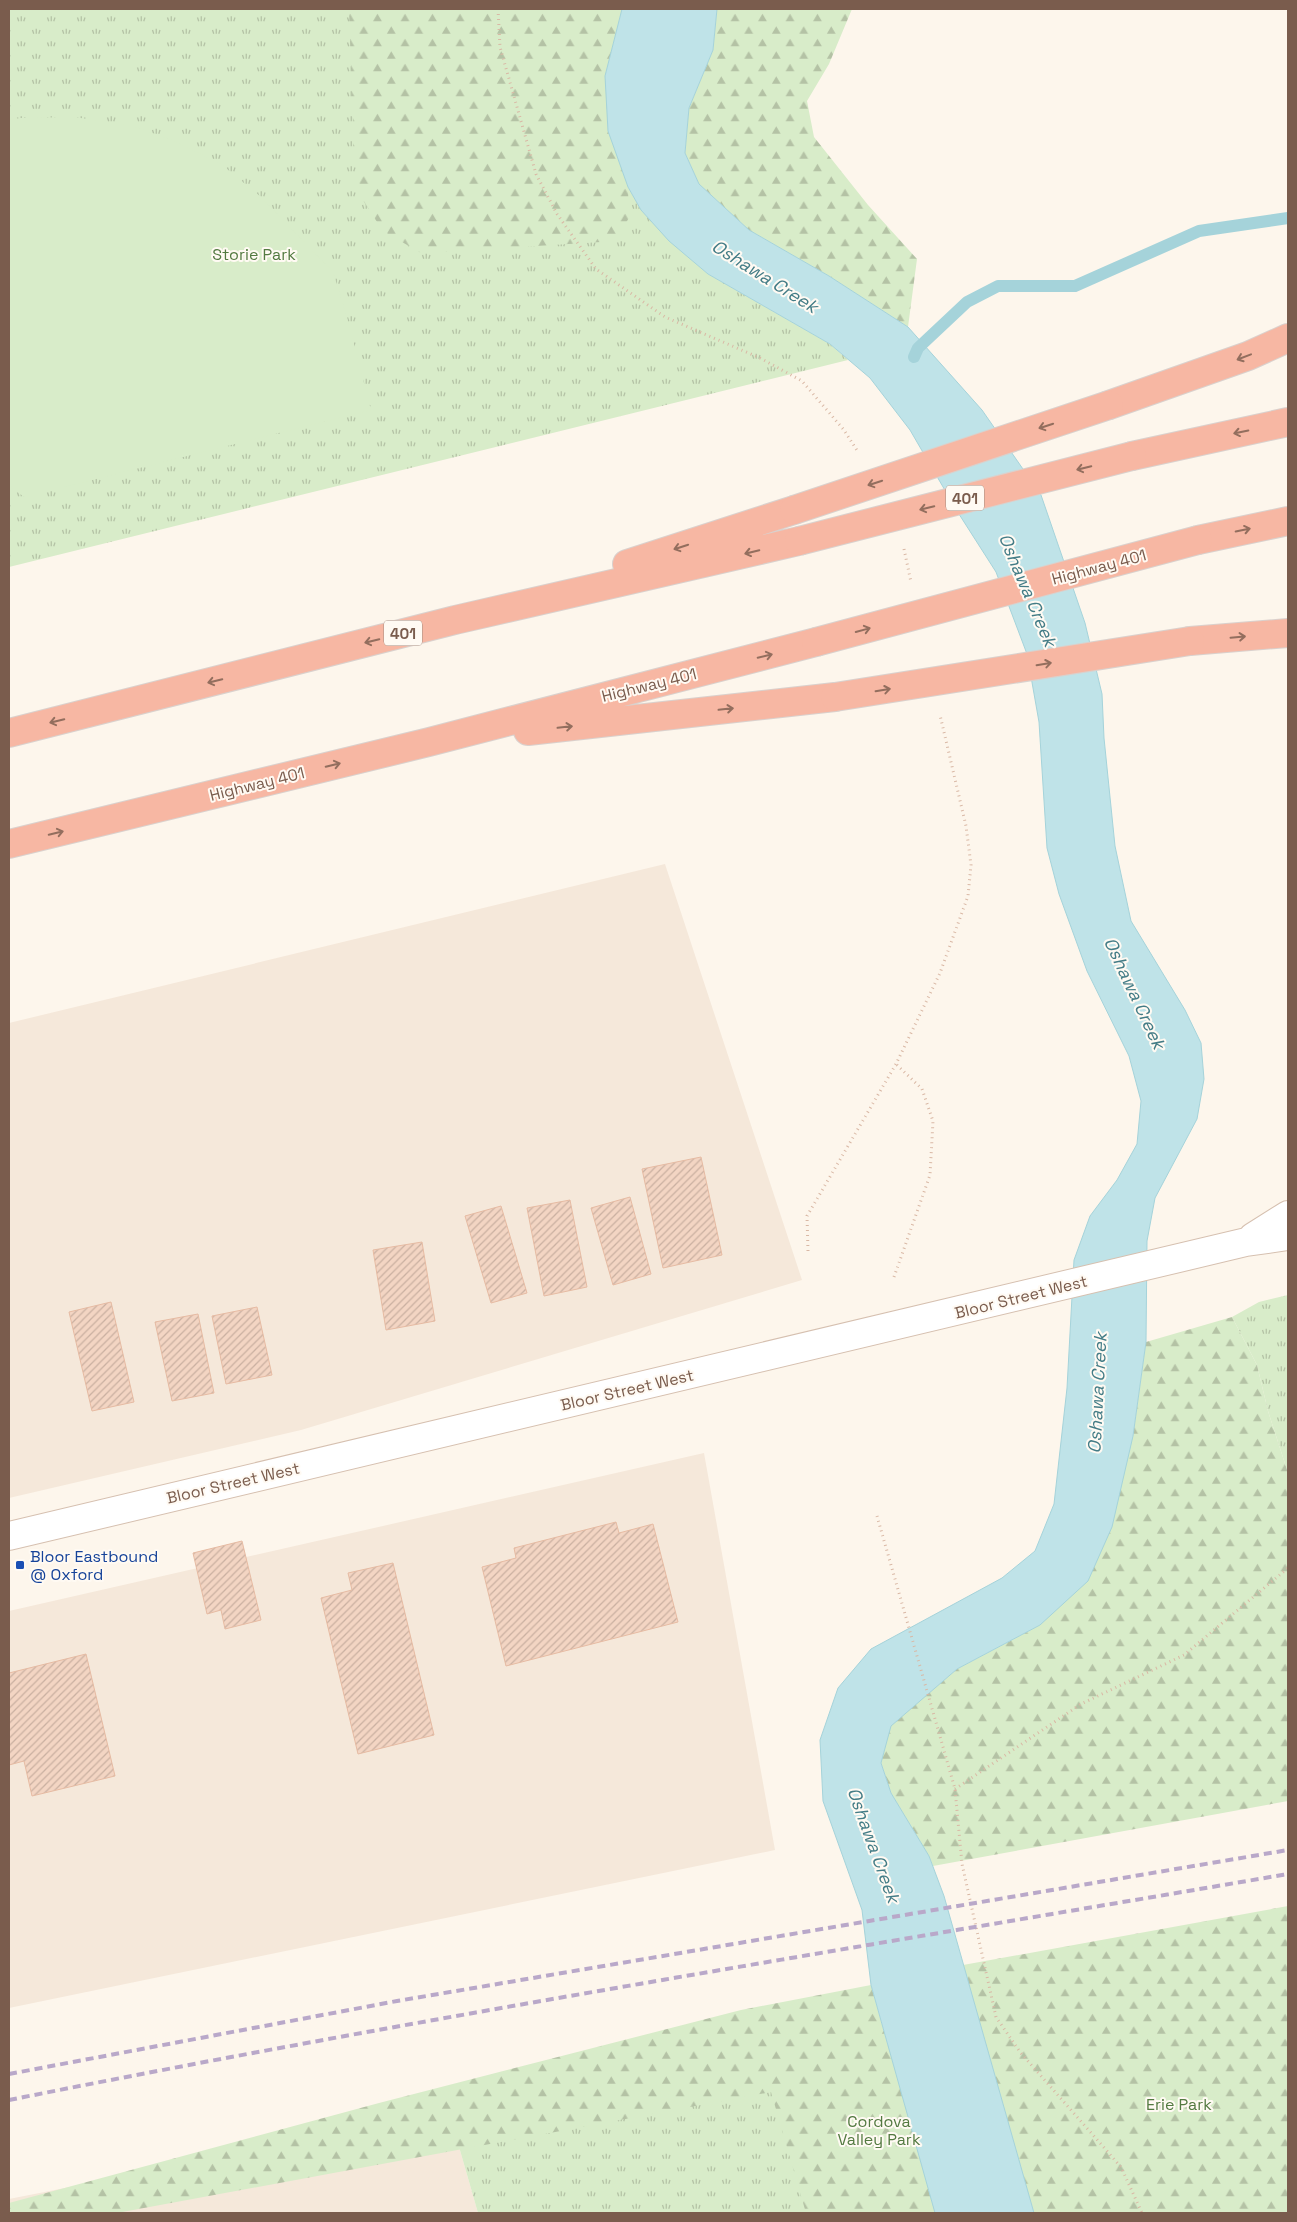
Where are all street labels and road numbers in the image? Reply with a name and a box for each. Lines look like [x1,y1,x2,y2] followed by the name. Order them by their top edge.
[946,486,984,510] road number: 401
[1049,544,1149,590] street label: Highway 401
[384,620,422,646] road number: 401
[599,663,699,707] street label: Highway 401
[207,762,307,806] street label: Highway 401
[952,1270,1090,1324] street label: Bloor Street West
[558,1364,696,1416] street label: Bloor Street West
[164,1457,302,1509] street label: Bloor Street West

